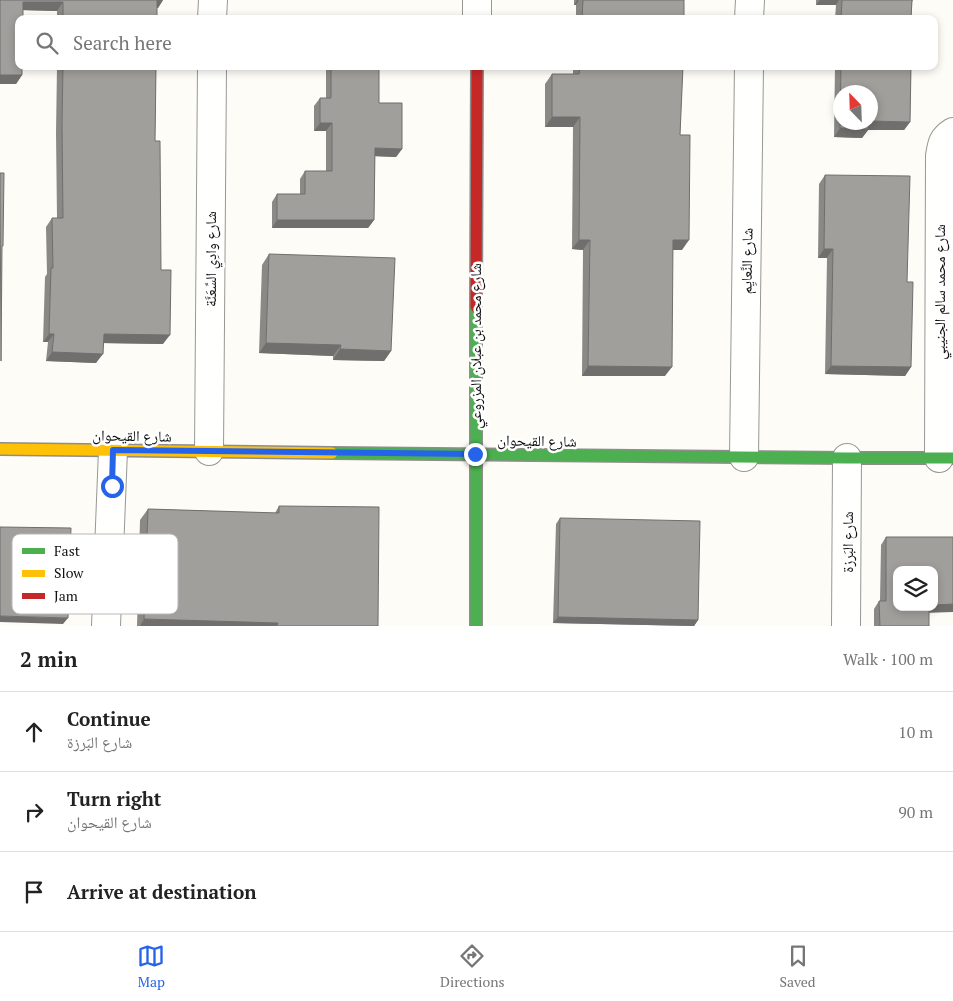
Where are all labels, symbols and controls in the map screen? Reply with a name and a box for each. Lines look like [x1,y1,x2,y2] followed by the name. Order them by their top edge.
[15,15,938,70] search box
[33,29,61,57] icon: search
[73,30,172,55] text: Search here
[833,85,878,130] north arrow
[200,211,223,307] street label: شارع وادِي السِّعَنَّة
[929,224,952,360] street label: شارع محمد سالم الجنيبي
[735,228,758,294] street label: شارع النَّعايِم
[465,263,488,429] street label: شارع محمد بن عبلان المزروعي
[92,424,172,447] street label: شارع القيحوان
[497,429,577,452] street label: شارع القيحوان
[464,443,487,466] route end
[101,475,124,498] route start
[837,511,858,573] street label: شارع البَرزة
[12,534,178,614] legend
[54,541,81,560] text: Fast
[54,563,84,582] text: Slow
[893,566,938,611] map controls
[893,566,938,611] button: layers
[54,586,78,605] text: Jam
[20,645,77,673] text: 2 min
[843,648,933,670] text: Walk · 100 m
[67,706,151,731] text: Continue
[20,718,48,746] icon: ahead
[898,721,933,743] text: 10 m
[67,731,132,753] text: شارع البَرزة
[67,786,161,811] text: Turn right
[20,798,48,826] icon: right
[898,801,933,823] text: 90 m
[67,811,152,833] text: شارع القيحوان
[20,878,48,906] icon: arrive
[67,879,256,904] text: Arrive at destination
[137,942,165,991] tab: Map
[440,942,505,991] tab: Directions
[779,942,816,991] tab: Saved

